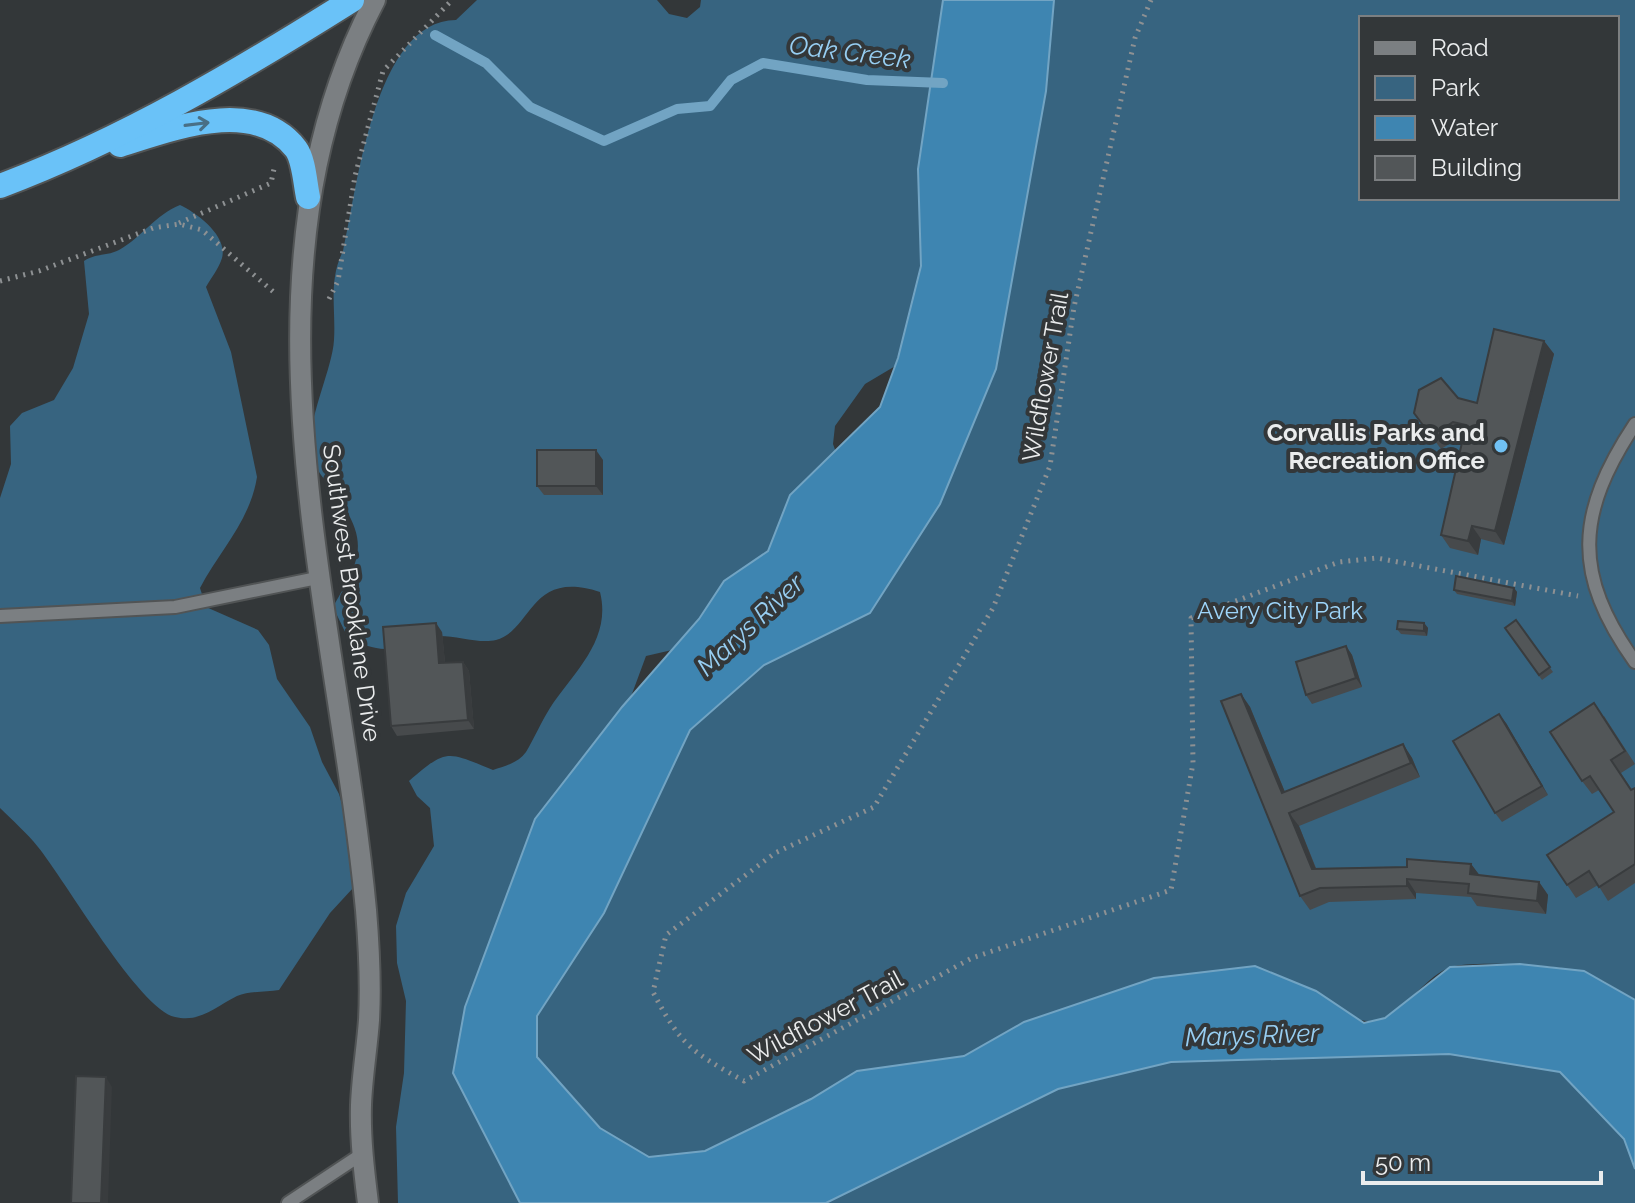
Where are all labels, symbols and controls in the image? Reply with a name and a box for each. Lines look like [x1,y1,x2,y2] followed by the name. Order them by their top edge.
[1359,16,1619,200] legend
[788,30,912,74] water label: Oak Creek
[1431,33,1489,62] text: Road
[1431,73,1480,102] text: Park
[1431,113,1499,142] text: Water
[184,116,209,131] one-way arrow
[1431,153,1522,182] text: Building
[1016,289,1074,464] street label: Wildflower Trail
[1267,418,1485,475] place label: Corvallis Parks and Recreation Office
[1492,437,1510,455] marker: Corvallis Parks and Recreation Office
[317,442,387,744] street label: Southwest Brooklane Drive
[691,567,810,682] water label: Marys River
[1197,596,1363,625] park label: Avery City Park
[742,964,908,1070] street label: Wildflower Trail
[1184,1018,1321,1052] water label: Marys River
[1363,1135,1601,1185] scale bar
[1375,1148,1431,1177] text: 50 m

